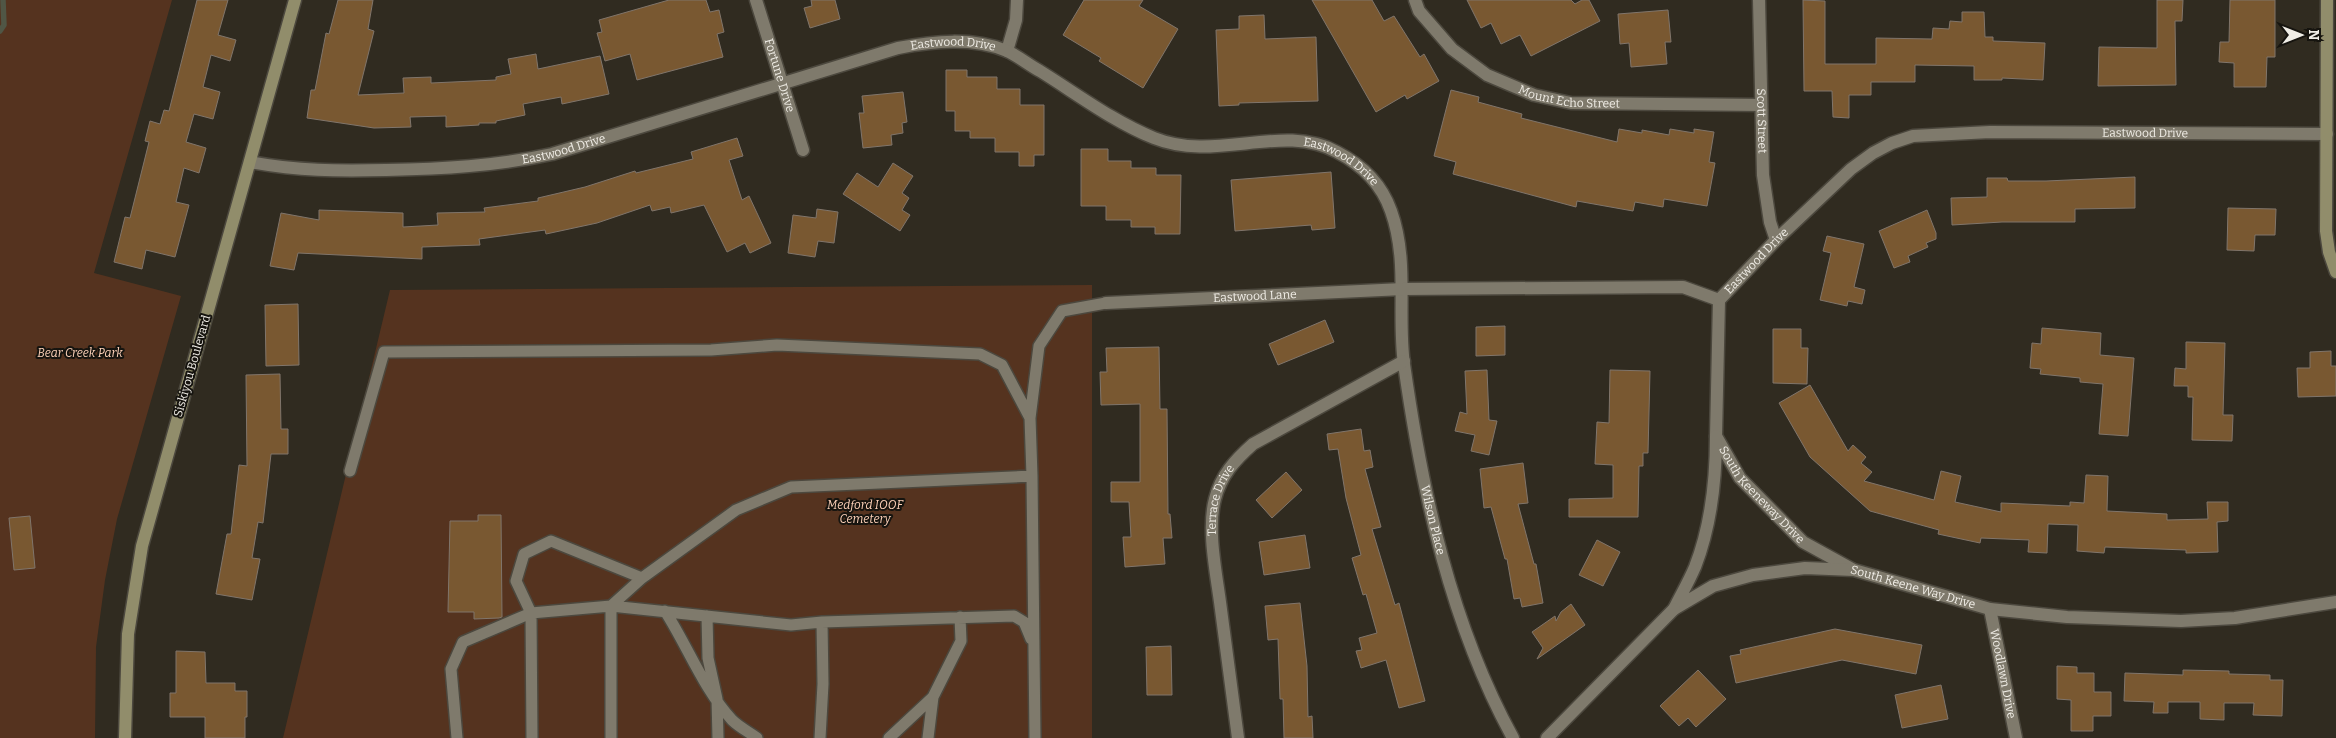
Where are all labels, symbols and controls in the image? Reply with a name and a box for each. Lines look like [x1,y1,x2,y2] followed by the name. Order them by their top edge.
[2276,10,2326,60] north arrow
[2305,30,2322,41] text: N
[909,35,998,54] street label: Eastwood Drive
[762,37,798,114] street label: Fortune Drive
[1516,82,1621,111] street label: Mount Echo Street
[1754,88,1770,154] street label: Scott Street
[2102,126,2188,140] street label: Eastwood Drive
[521,131,607,167] street label: Eastwood Drive
[1302,135,1382,188] street label: Eastwood Drive
[1721,225,1791,297] street label: Eastwood Drive
[1213,287,1297,305] street label: Eastwood Lane
[171,313,213,419] street label: Siskiyou Boulevard
[37,346,123,360] park label: Bear Creek Park
[1716,444,1807,546] street label: South Keeneway Drive
[1205,462,1237,536] street label: Terrace Drive
[1418,484,1448,556] street label: Wilson Place
[827,498,904,526] park label: Medford IOOF Cemetery
[1849,562,1977,611] street label: South Keene Way Drive
[1987,628,2019,720] street label: Woodlawn Drive

